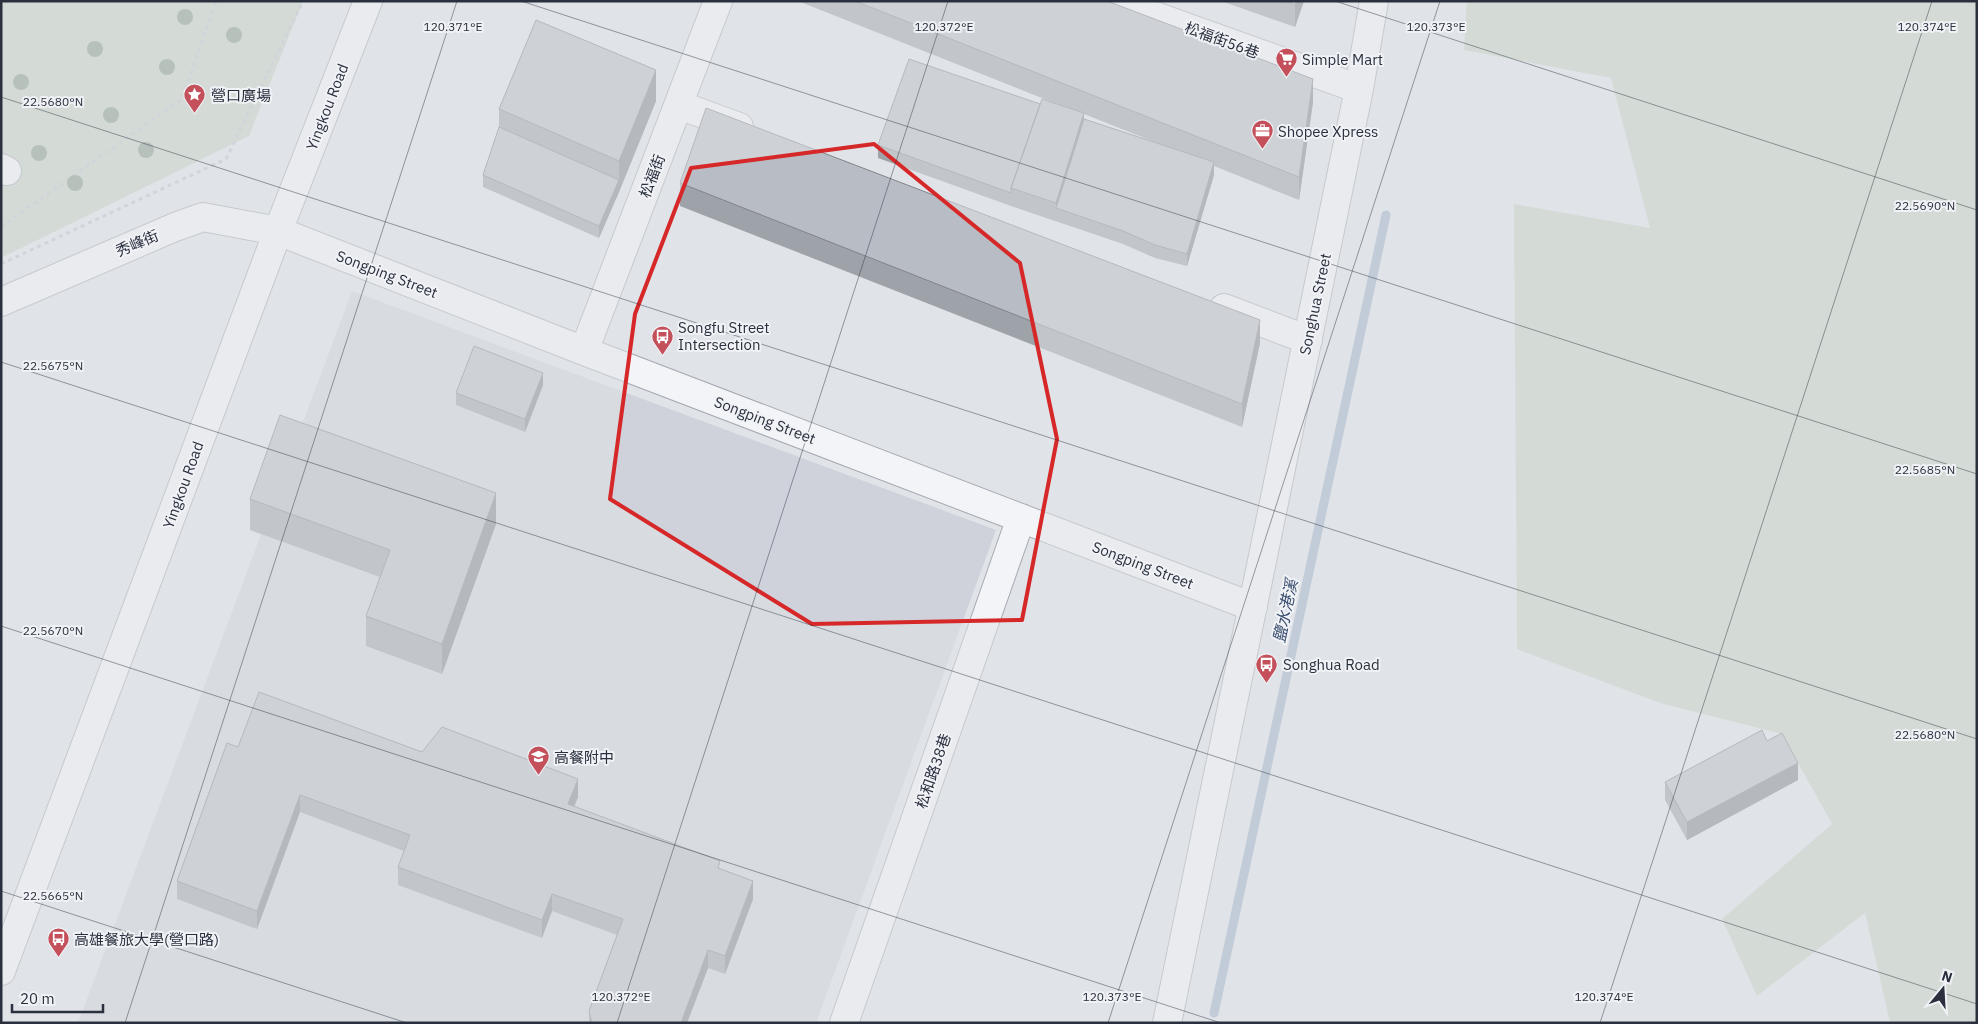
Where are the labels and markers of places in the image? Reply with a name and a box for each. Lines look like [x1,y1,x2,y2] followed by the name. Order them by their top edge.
[1274,47,1298,78] supermarket icon: Simple Mart
[1302,50,1383,69] place label: Simple Mart
[183,83,207,114] place icon: 營口廣場
[211,86,271,105] place label: 營口廣場
[1250,119,1274,150] office icon: Shopee Xpress
[1278,122,1378,141] place label: Shopee Xpress
[678,318,770,354] place label: Songfu Street Intersection
[650,324,674,355] bus stop icon: Songfu Street Intersection
[1255,652,1279,683] bus stop icon: Songhua Road
[1283,655,1380,674] place label: Songhua Road
[526,745,550,776] school or university icon: 高餐附中
[554,748,614,767] place label: 高餐附中
[46,927,70,958] bus stop icon: 高雄餐旅大學(營口路)
[74,930,219,949] place label: 高雄餐旅大學(營口路)

